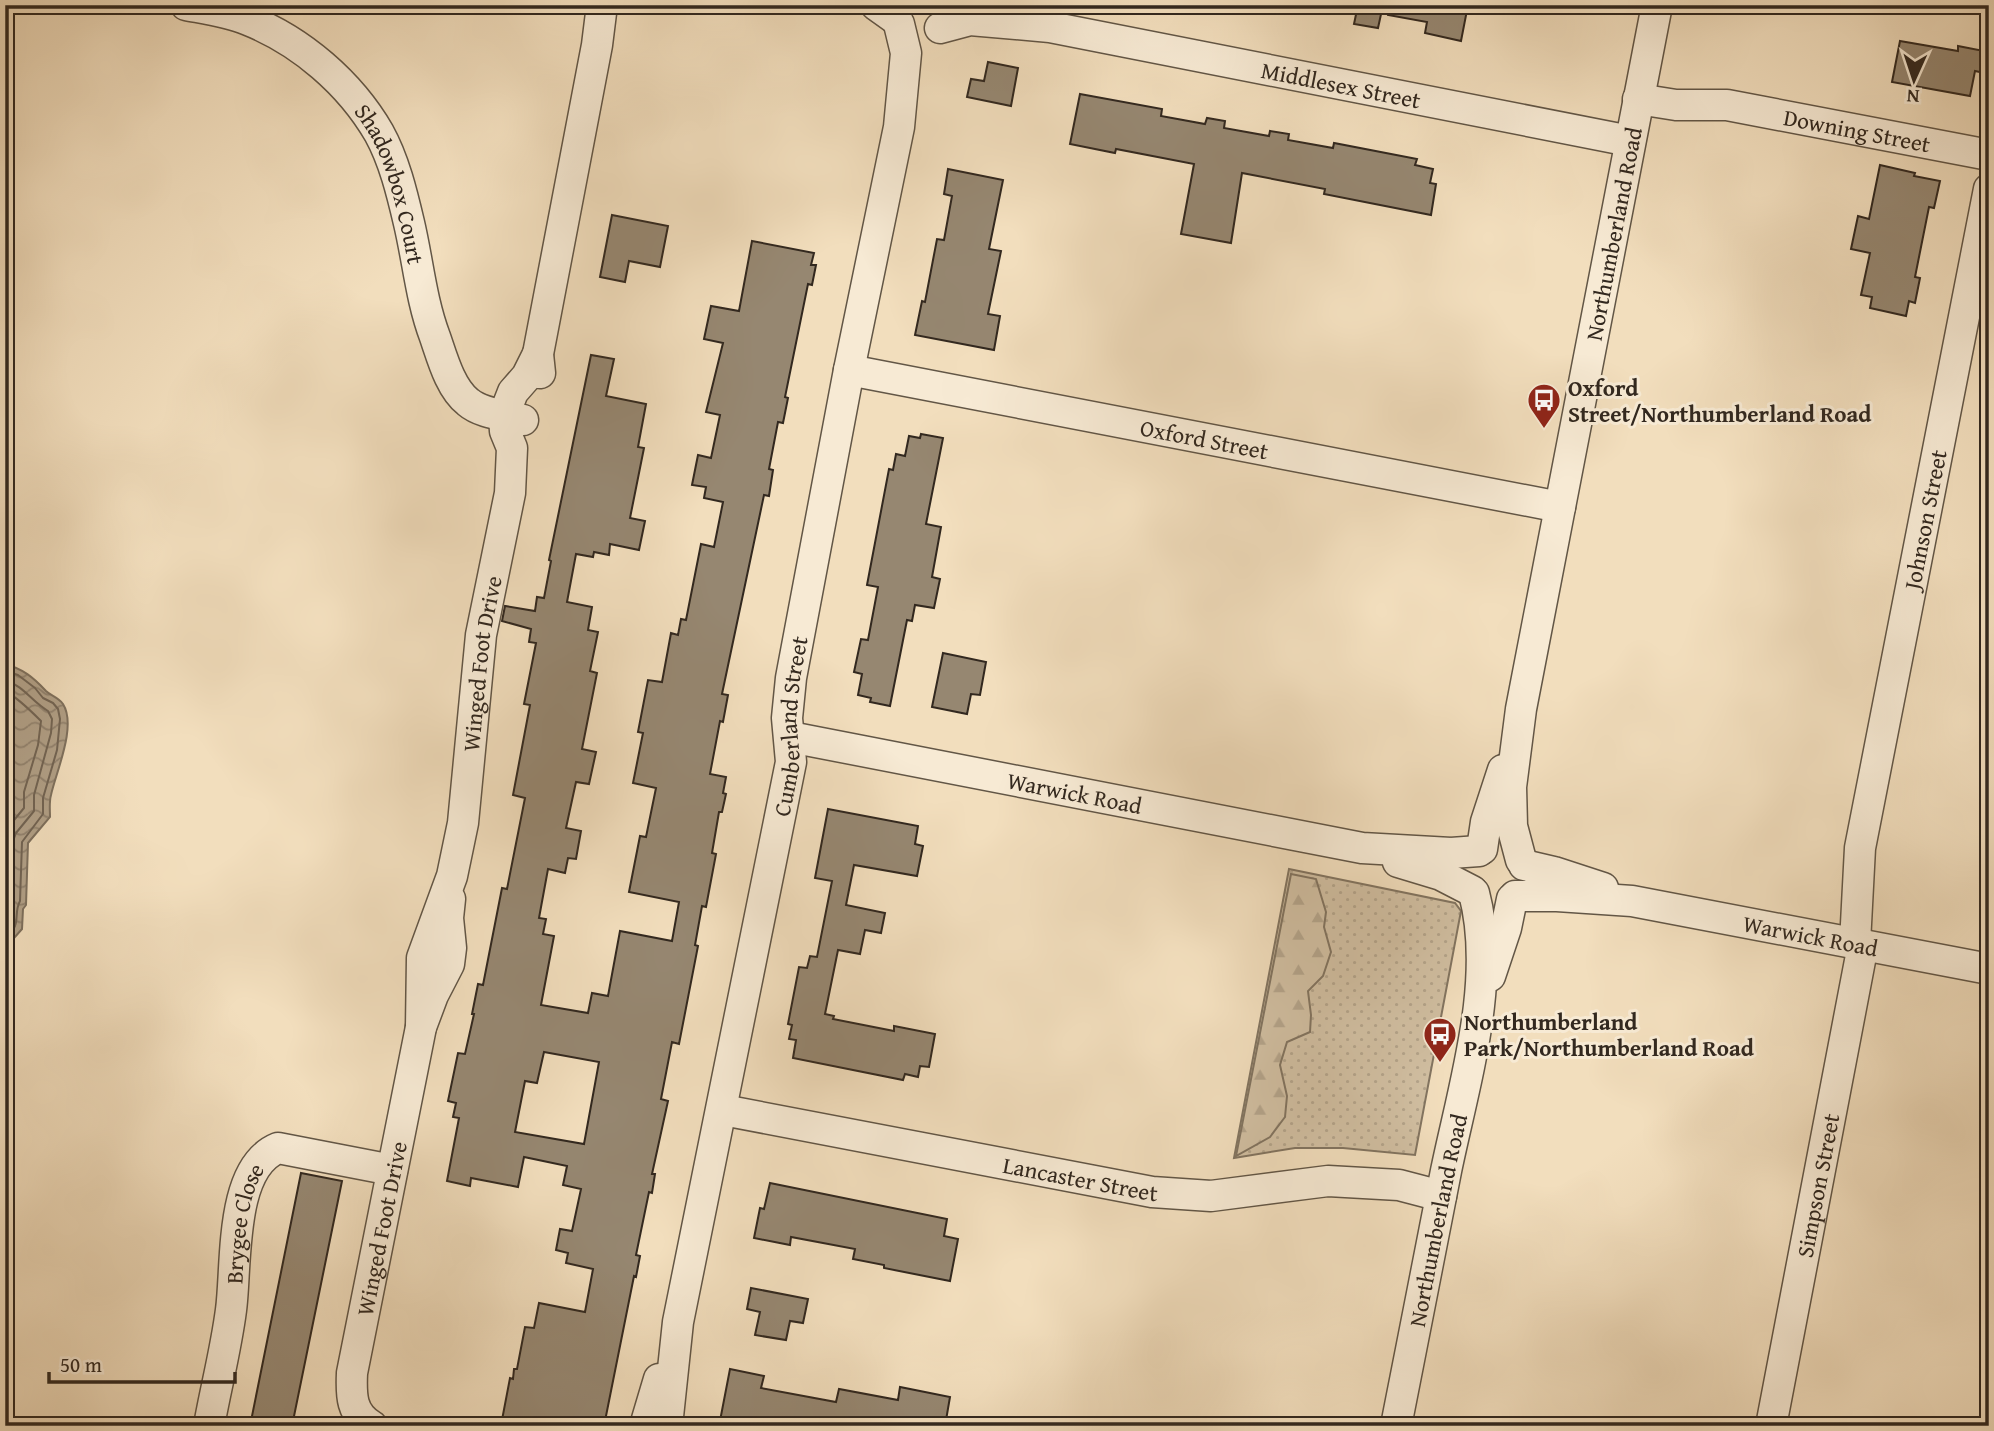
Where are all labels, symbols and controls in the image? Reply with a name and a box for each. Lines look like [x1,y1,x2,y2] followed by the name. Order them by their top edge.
[1878,46,1948,116] north arrow
[1259,52,1424,116] street label: Middlesex Street
[1906,83,1920,111] text: N
[348,96,433,267] street label: Shadowbox Court
[1781,100,1933,160] street label: Downing Street
[1576,123,1650,343] street label: Northumberland Road
[1568,371,1872,430] place label: Oxford Street/Northumberland Road
[1525,381,1563,430] bus stop icon: Oxford Street/Northumberland Road
[1138,410,1271,467] street label: Oxford Street
[1894,447,1954,595] street label: Johnson Street
[453,573,509,753] street label: Winged Foot Drive
[764,633,815,819] street label: Cumberland Street
[1004,763,1146,822] street label: Warwick Road
[1740,906,1882,964] street label: Warwick Road
[1464,1005,1755,1064] place label: Northumberland Park/Northumberland Road
[1421,1015,1459,1064] bus stop icon: Northumberland Park/Northumberland Road
[1399,1110,1475,1329] street label: Northumberland Road
[1787,1111,1847,1260] street label: Simpson Street
[347,1138,414,1318] street label: Winged Foot Drive
[1000,1147,1159,1209] street label: Lancaster Street
[217,1156,271,1285] street label: Brygee Close
[49,1340,234,1384] scale bar
[60,1349,102,1380] text: 50 m

